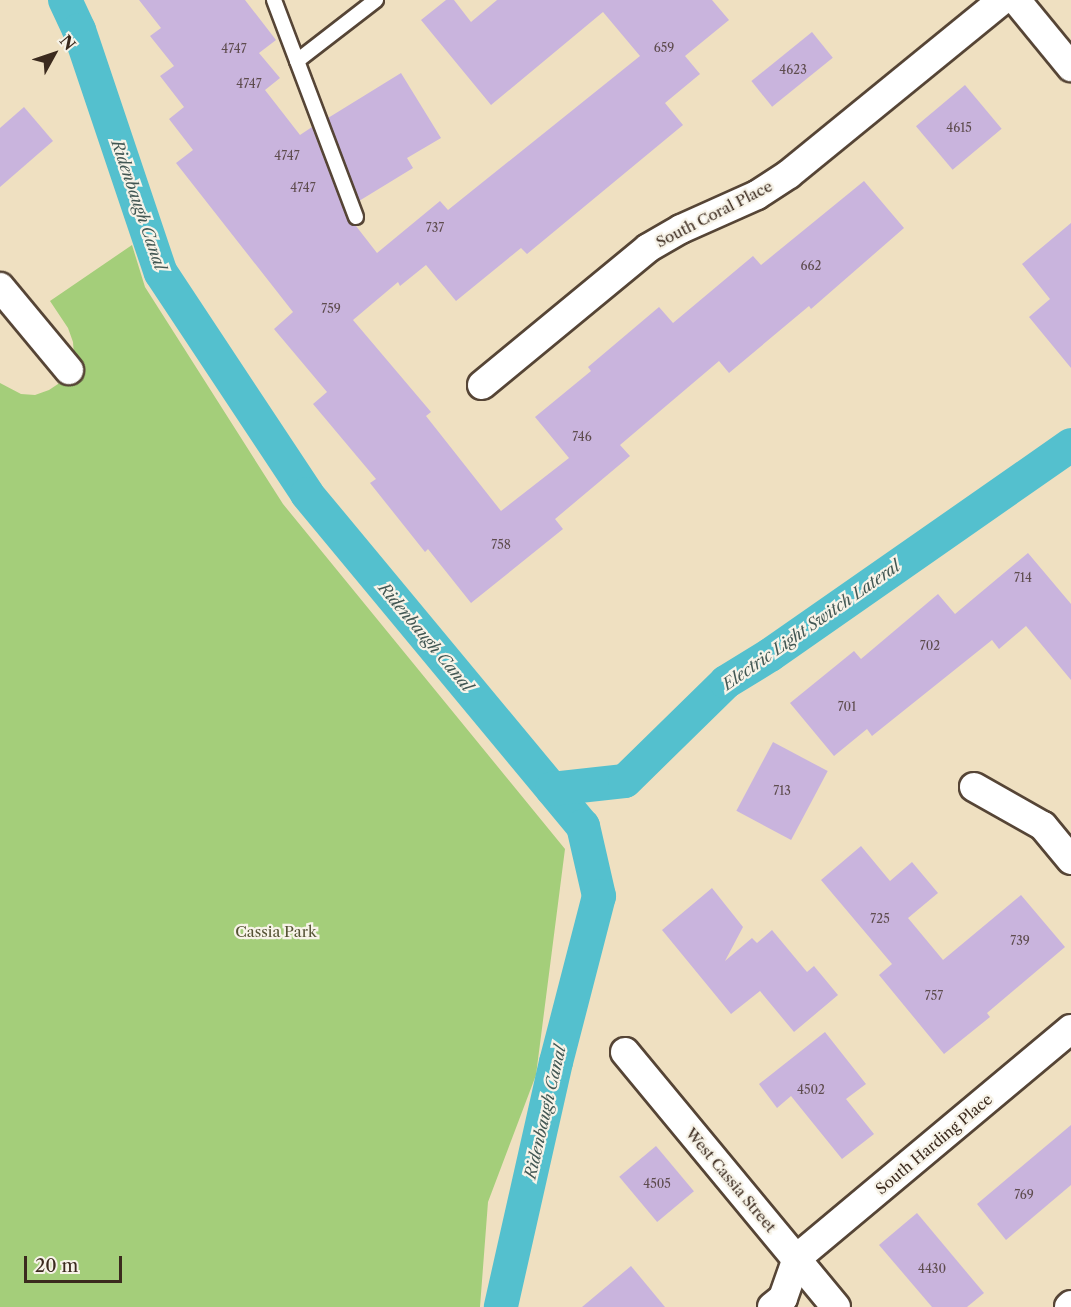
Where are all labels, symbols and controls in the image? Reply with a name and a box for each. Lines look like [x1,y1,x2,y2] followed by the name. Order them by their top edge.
[24,24,84,84] north arrow
[56,31,80,54] text: N
[654,41,674,55] house number: 659
[221,42,247,56] house number: 4747
[779,63,807,77] house number: 4623
[236,77,262,91] house number: 4747
[946,121,972,135] house number: 4615
[108,137,170,273] water label: Ridenbaugh Canal
[274,149,300,163] house number: 4747
[653,177,775,251] street label: South Coral Place
[290,181,316,195] house number: 4747
[426,221,444,235] house number: 737
[801,259,821,273] house number: 662
[321,302,341,316] house number: 759
[572,430,592,444] house number: 746
[491,538,511,552] house number: 758
[718,556,904,694] water label: Electric Light Switch Lateral
[1014,571,1032,585] house number: 714
[375,579,477,695] water label: Ridenbaugh Canal
[920,639,940,653] house number: 702
[838,700,856,714] house number: 701
[773,784,791,798] house number: 713
[870,912,890,926] house number: 725
[235,923,317,941] park label: Cassia Park
[1010,934,1030,948] house number: 739
[925,989,943,1003] house number: 757
[520,1043,570,1181] water label: Ridenbaugh Canal
[797,1083,825,1097] house number: 4502
[872,1090,996,1198] street label: South Harding Place
[682,1124,780,1236] street label: West Cassia Street
[643,1177,671,1191] house number: 4505
[1014,1188,1034,1202] house number: 769
[27,1244,124,1282] scale bar
[35,1255,78,1277] text: 20 m
[918,1262,946,1276] house number: 4430

